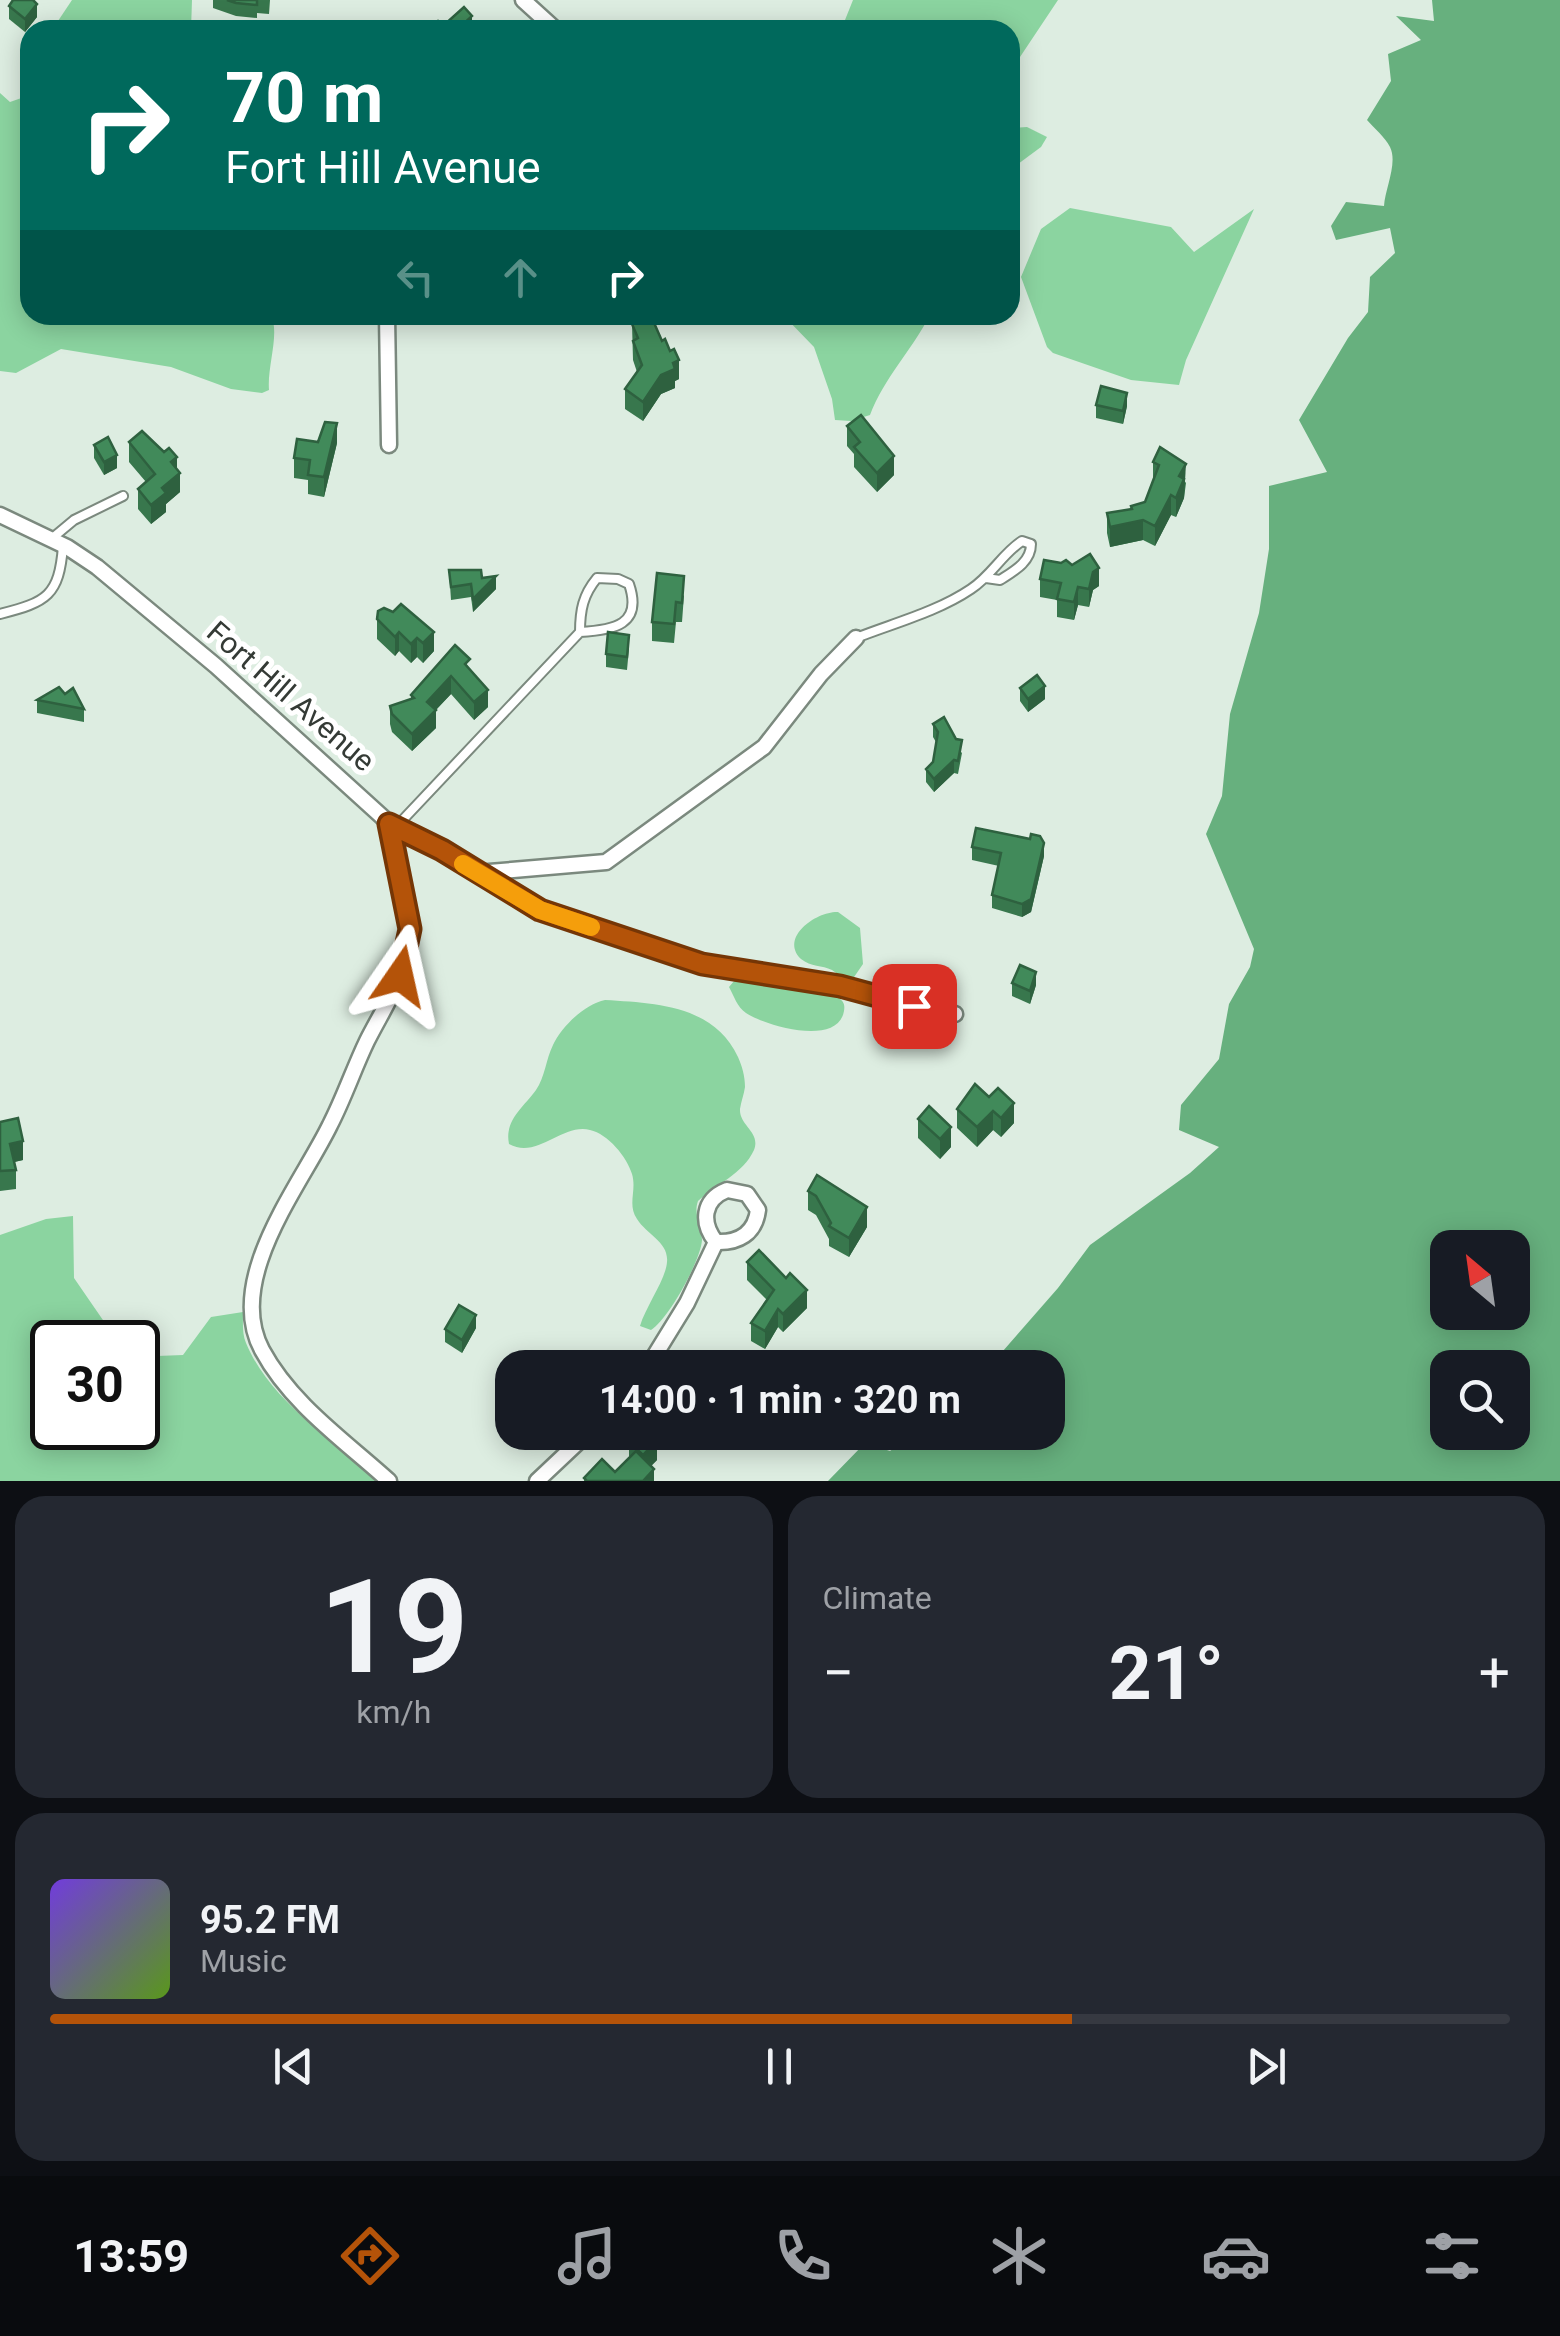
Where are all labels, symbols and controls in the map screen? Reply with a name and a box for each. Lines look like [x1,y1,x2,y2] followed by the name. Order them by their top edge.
[225,57,383,139] text: 70 m
[60,60,190,190] icon: right
[225,141,541,194] text: Fort Hill Avenue
[388,250,443,305] icon: left
[493,250,548,305] icon: ahead
[598,250,653,305] icon: right
[200,614,382,778] street label: Fort Hill Avenue
[348,924,452,1028] position arrow
[872,964,957,1049] pin
[887,979,942,1034] icon: arrive
[1430,1230,1530,1330] north arrow
[1430,1230,1530,1450] map controls
[30,1320,160,1450] speed limit sign: 30
[1430,1350,1530,1450] button: search
[599,1378,961,1422] text: 14:00 · 1 min · 320 m
[319,1551,468,1704] text: 19
[823,1579,932,1617] text: Climate
[1109,1629,1224,1717] text: 21°
[823,1641,854,1705] text: −
[1479,1641,1510,1705] text: +
[356,1693,431,1731] text: km/h
[200,1898,340,1942] text: 95.2 FM
[200,1942,287,1980] text: Music
[266,2039,321,2094] icon: previous
[752,2039,807,2094] icon: pause
[1239,2039,1294,2094] icon: next
[335,2221,405,2291] icon: directions
[552,2221,622,2291] icon: music
[768,2221,838,2291] icon: phone
[984,2221,1054,2291] icon: climate
[1201,2221,1271,2291] icon: car
[1417,2221,1487,2291] icon: filters
[73,2230,189,2283] text: 13:59

